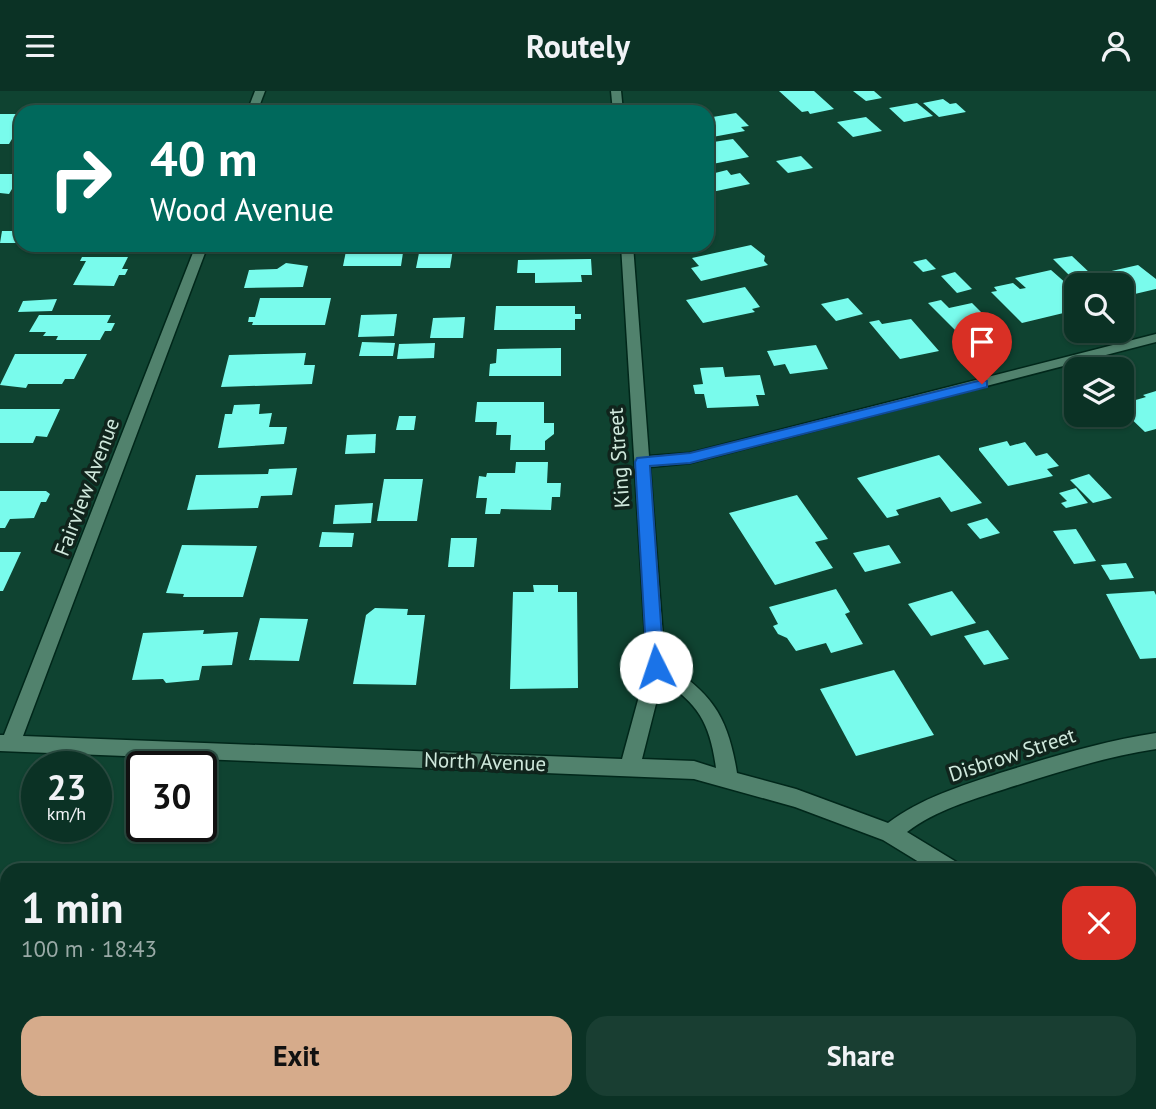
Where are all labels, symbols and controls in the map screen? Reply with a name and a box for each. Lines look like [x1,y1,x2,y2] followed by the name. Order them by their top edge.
[526,25,630,67] text: Routely
[21,27,59,65] icon: menu
[1097,27,1135,65] icon: person
[150,126,257,190] text: 40 m
[35,133,126,224] icon: right
[150,188,334,230] text: Wood Avenue
[1064,273,1134,427] map controls
[1064,273,1134,343] button: search
[952,312,1012,384] pin
[963,323,1001,361] icon: arrive
[1064,357,1134,427] button: layers
[602,407,635,509] street label: King Street
[48,414,125,560] street label: Fairview Avenue
[619,630,693,704] position arrow
[945,721,1079,788] street label: Disbrow Street
[423,746,547,777] street label: North Avenue
[126,751,217,842] speed limit sign: 30
[47,764,86,810] text: 23
[47,802,86,825] text: km/h
[21,880,123,935] text: 1 min
[1062,886,1136,960] button: close
[21,934,157,963] text: 100 m · 18:43
[21,1016,572,1096] button: Exit
[586,1016,1136,1096] button: Share

